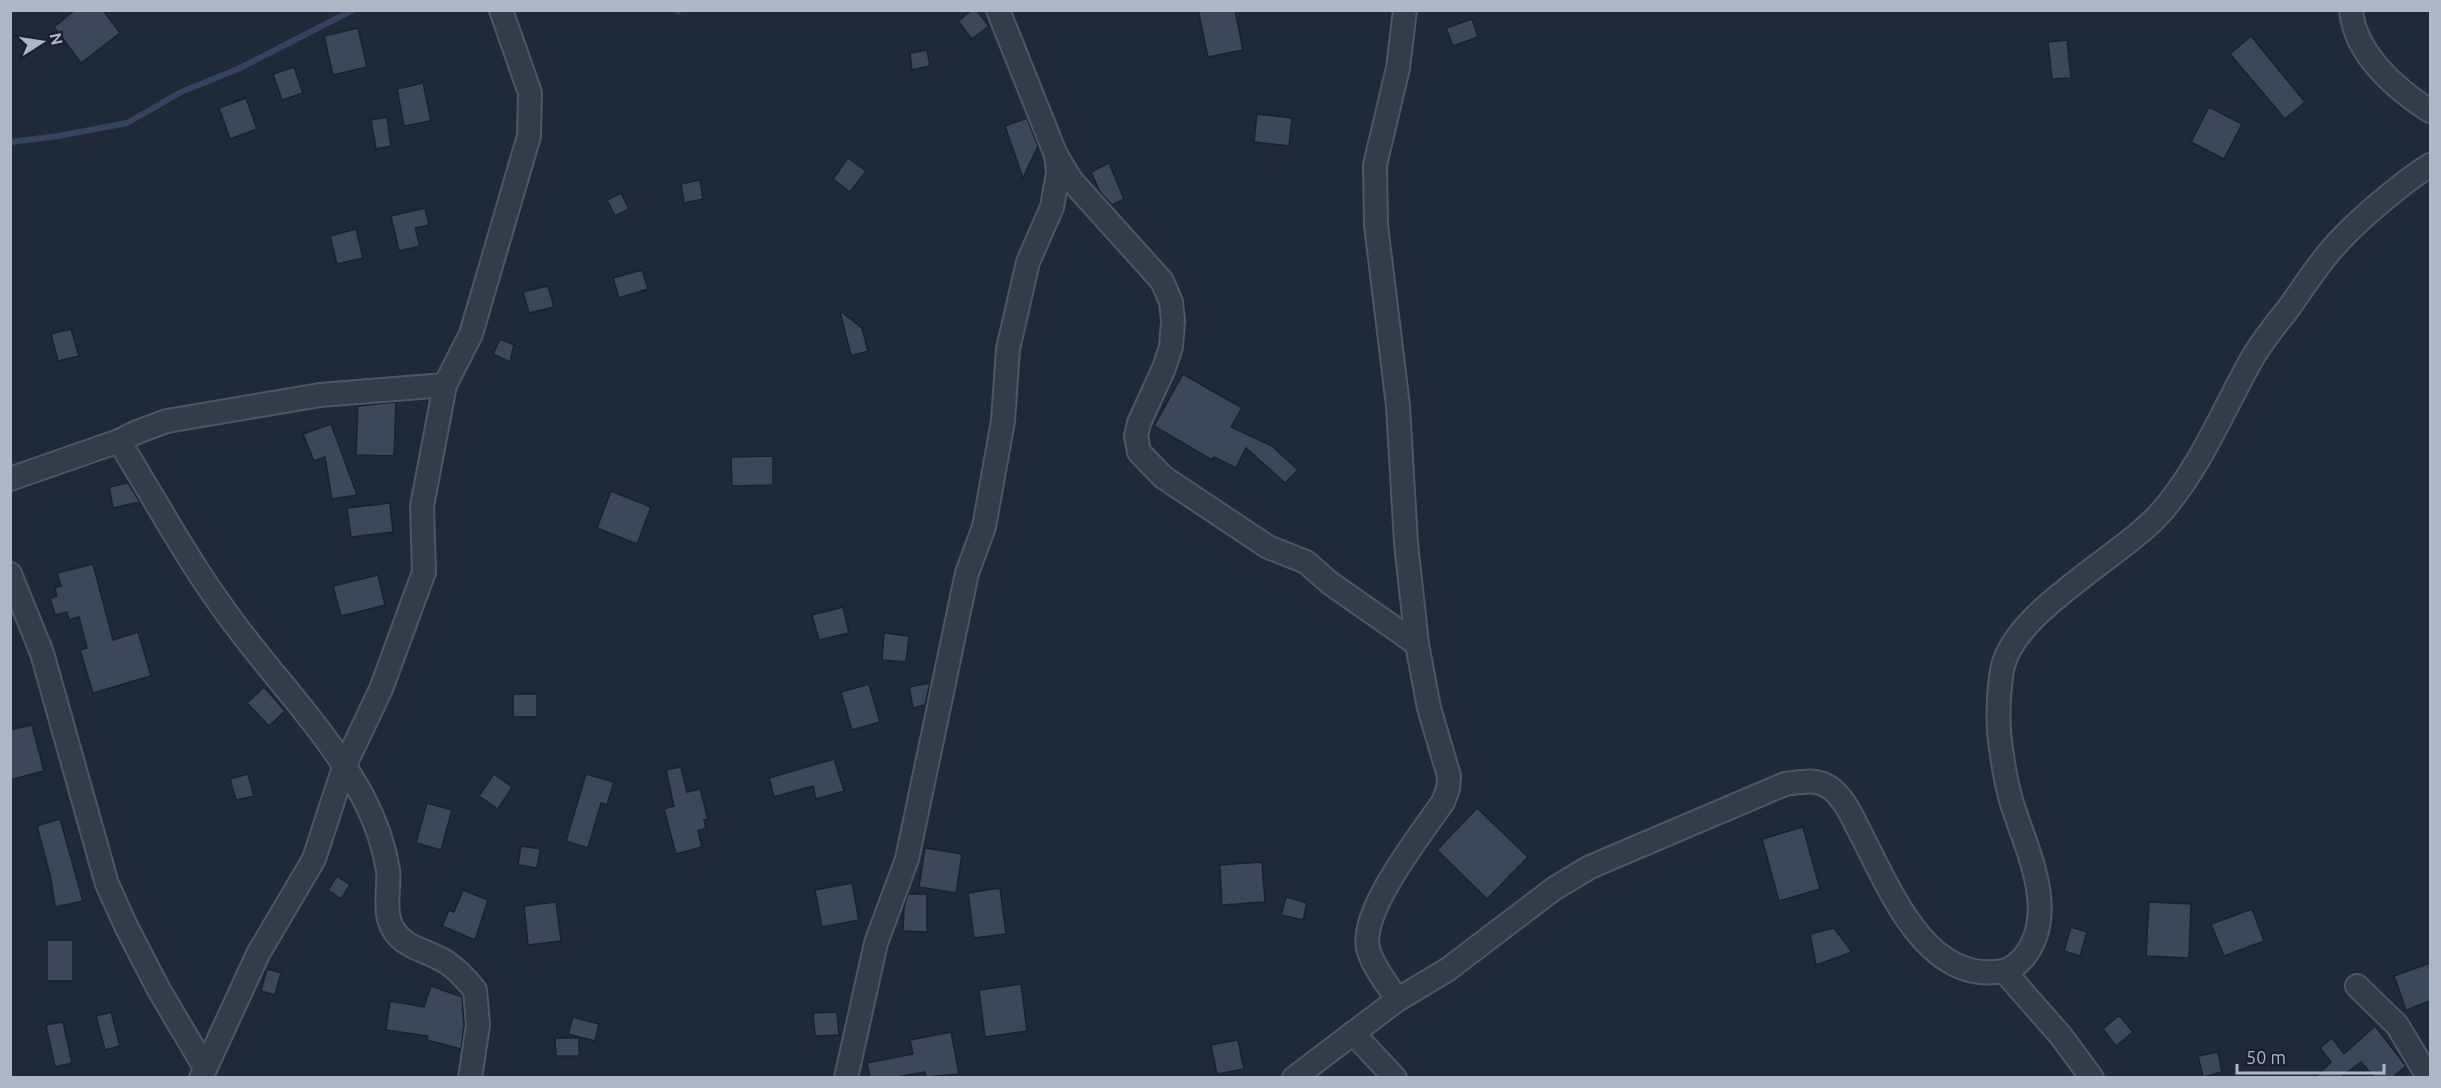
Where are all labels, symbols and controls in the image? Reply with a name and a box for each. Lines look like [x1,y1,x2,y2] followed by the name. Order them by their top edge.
[12,12,72,72] north arrow
[47,31,67,47] text: N
[2237,1037,2384,1075] scale bar
[2246,1047,2286,1067] text: 50 m

